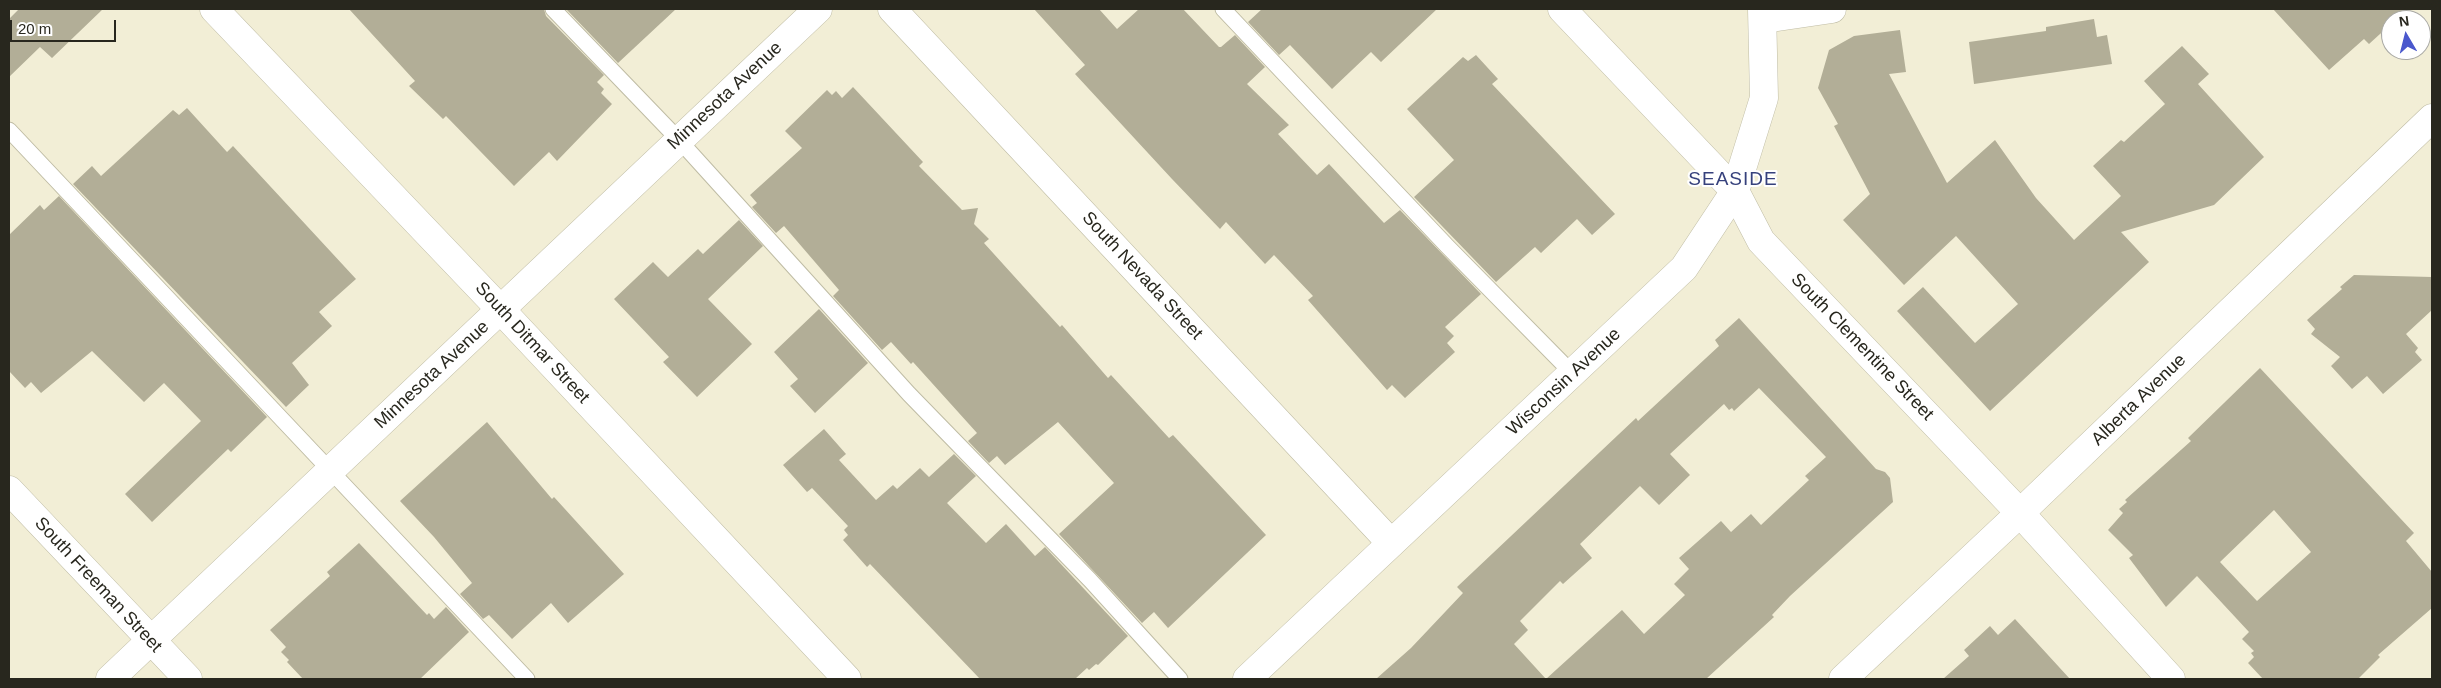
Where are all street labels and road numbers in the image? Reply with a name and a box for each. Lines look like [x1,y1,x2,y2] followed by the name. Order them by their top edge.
[663,37,787,155] street label: Minnesota Avenue
[1077,208,1207,344] street label: South Nevada Street
[1786,269,1938,425] street label: South Clementine Street
[470,278,594,408] street label: South Ditmar Street
[370,316,494,434] street label: Minnesota Avenue
[1503,324,1625,440] street label: Wisconsin Avenue
[2087,350,2191,450] street label: Alberta Avenue
[30,513,166,657] street label: South Freeman Street

